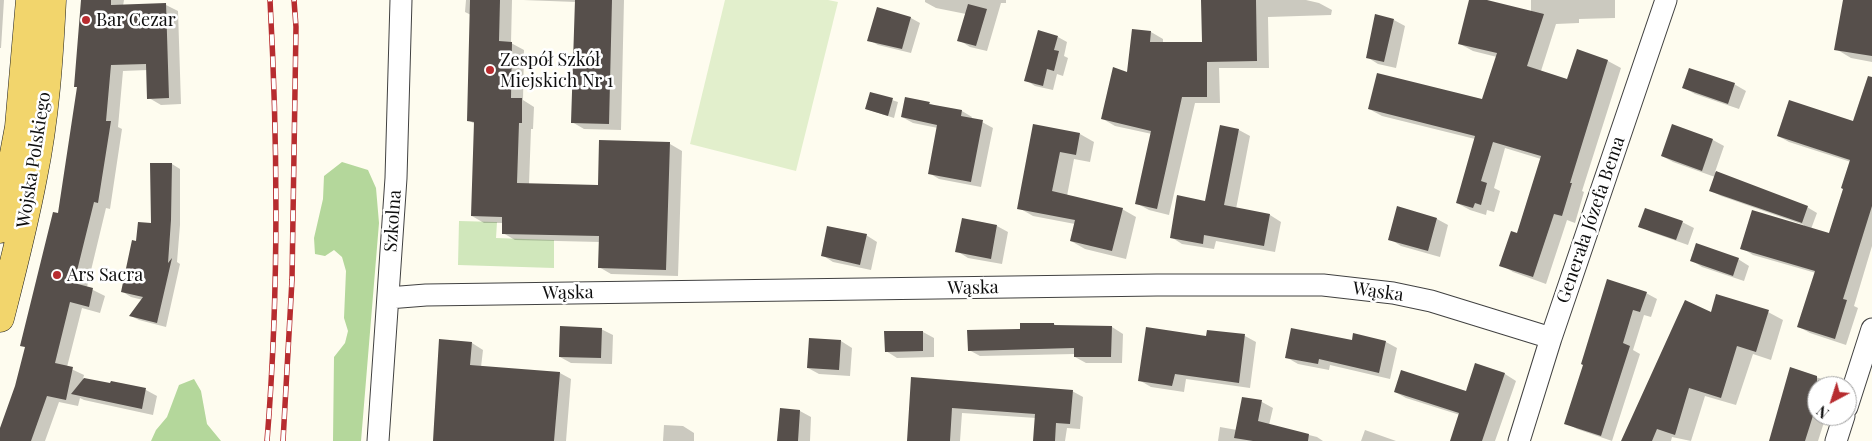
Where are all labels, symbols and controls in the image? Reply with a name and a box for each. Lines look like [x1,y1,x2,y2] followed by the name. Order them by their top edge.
[96,9,176,31] place label: Bar Cezar
[80,14,92,26] marker: Bar Cezar
[500,49,614,92] place label: Zespół Szkół Miejskich Nr 1
[484,64,496,76] marker: Zespół Szkół Miejskich Nr 1
[13,90,55,230] street label: Wojska Polskiego
[1552,134,1630,306] street label: Generała Józefa Bema
[380,189,406,253] street label: Szkolna
[67,264,143,286] place label: Ars Sacra
[51,269,63,281] marker: Ars Sacra
[947,277,999,299] street label: Wąska
[1351,278,1405,306] street label: Wąska
[542,282,594,304] street label: Wąska
[1807,376,1857,426] north arrow
[1813,402,1833,423] text: N

